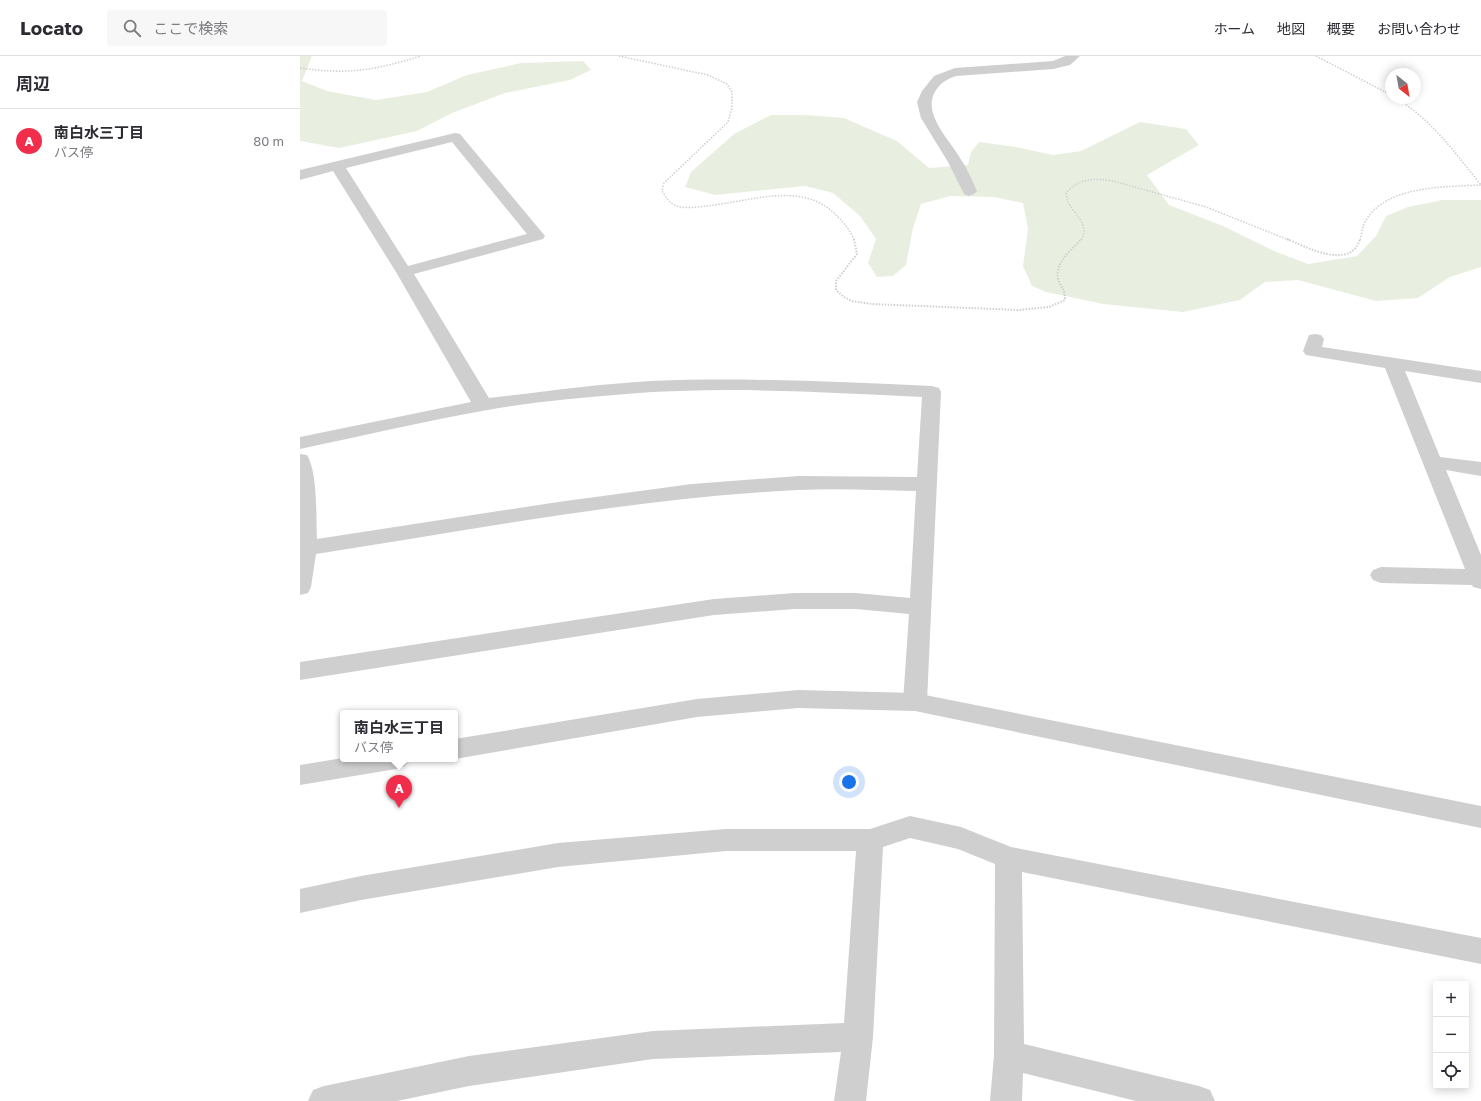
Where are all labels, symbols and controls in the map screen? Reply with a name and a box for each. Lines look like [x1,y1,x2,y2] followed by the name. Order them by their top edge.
[107,10,387,46] search box
[20,16,83,39] text: Locato
[121,17,143,39] icon: search
[153,19,228,37] text: ここで検索
[1213,20,1255,37] text: ホーム
[1277,20,1305,37] text: 地図
[1327,20,1355,37] text: 概要
[1377,20,1461,37] text: お問い合わせ
[1385,68,1421,104] north arrow
[16,73,50,94] text: 周辺
[54,123,144,141] text: 南白水三丁目
[24,133,34,149] text: A
[253,133,284,149] text: 80 m
[54,144,93,160] text: バス停
[340,710,458,762] popup
[354,718,444,736] text: 南白水三丁目
[354,739,393,755] text: バス停
[839,772,859,792] your location
[386,775,412,808] pin: A
[1433,981,1469,1089] map controls
[1433,981,1469,1017] button: +
[1433,1017,1469,1053] button: −
[1433,1053,1469,1089] button: locate

